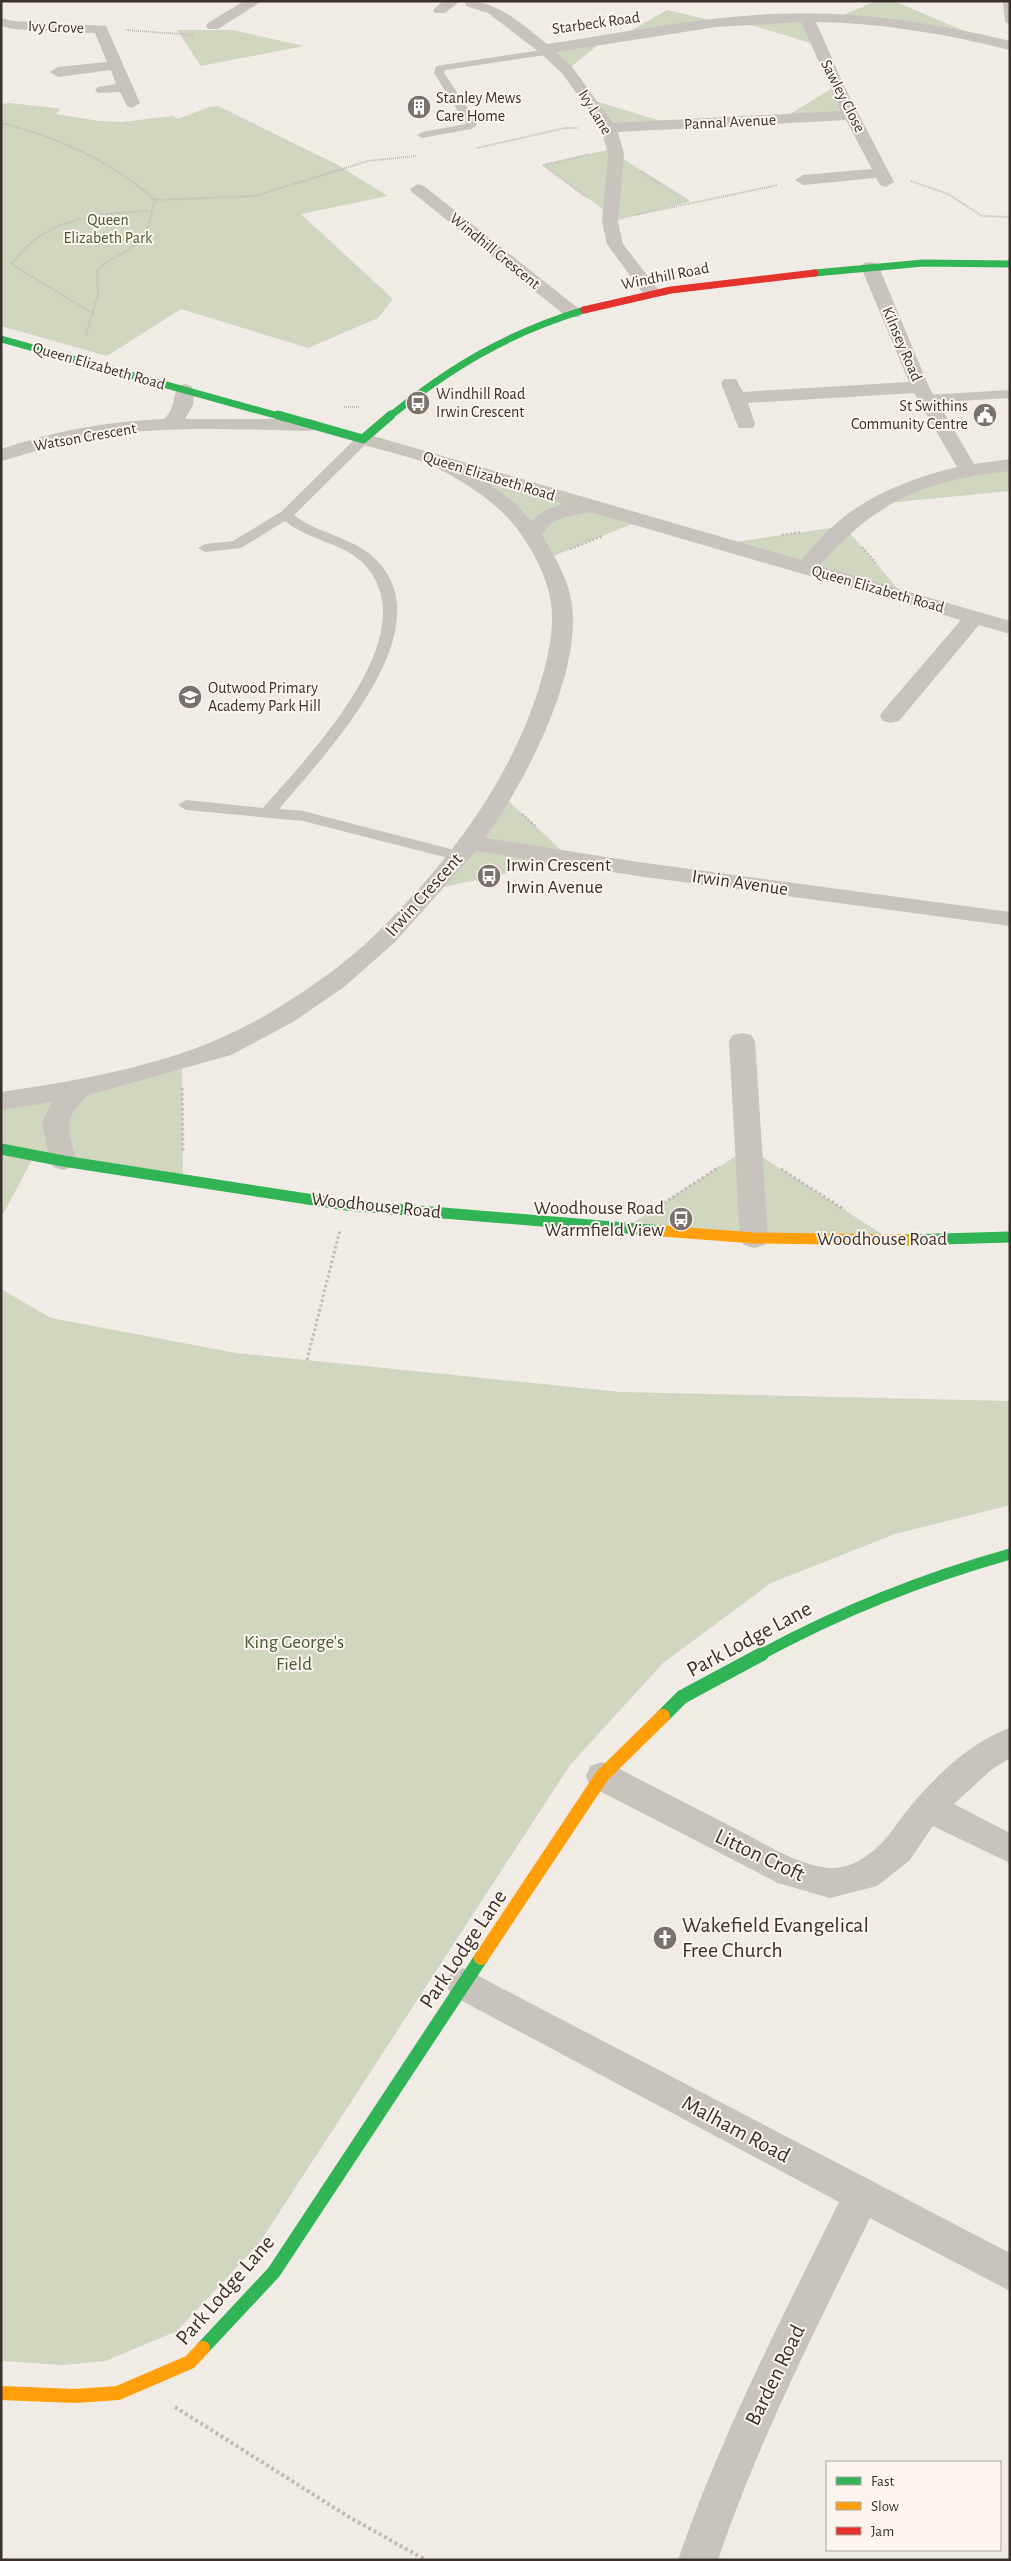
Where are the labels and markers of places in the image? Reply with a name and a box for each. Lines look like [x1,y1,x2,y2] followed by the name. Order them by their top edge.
[436,90,521,124] place label: Stanley Mews Care Home
[406,94,432,120] building icon: Stanley Mews Care Home
[436,386,525,420] place label: Windhill Road Irwin Crescent
[405,390,431,416] bus stop icon: Windhill Road Irwin Crescent
[851,398,968,433] place label: St Swithins Community Centre
[972,402,998,428] public building icon: St Swithins Community Centre
[208,680,321,715] place label: Outwood Primary Academy Park Hill
[177,684,203,710] school or university icon: Outwood Primary Academy Park Hill
[506,856,611,897] place label: Irwin Crescent Irwin Avenue
[476,863,502,889] bus stop icon: Irwin Crescent Irwin Avenue
[534,1199,664,1240] place label: Woodhouse Road Warmfield View
[668,1206,694,1232] bus stop icon: Woodhouse Road Warmfield View
[682,1914,869,1961] place label: Wakefield Evangelical Free Church
[652,1925,678,1951] church icon: Wakefield Evangelical Free Church

